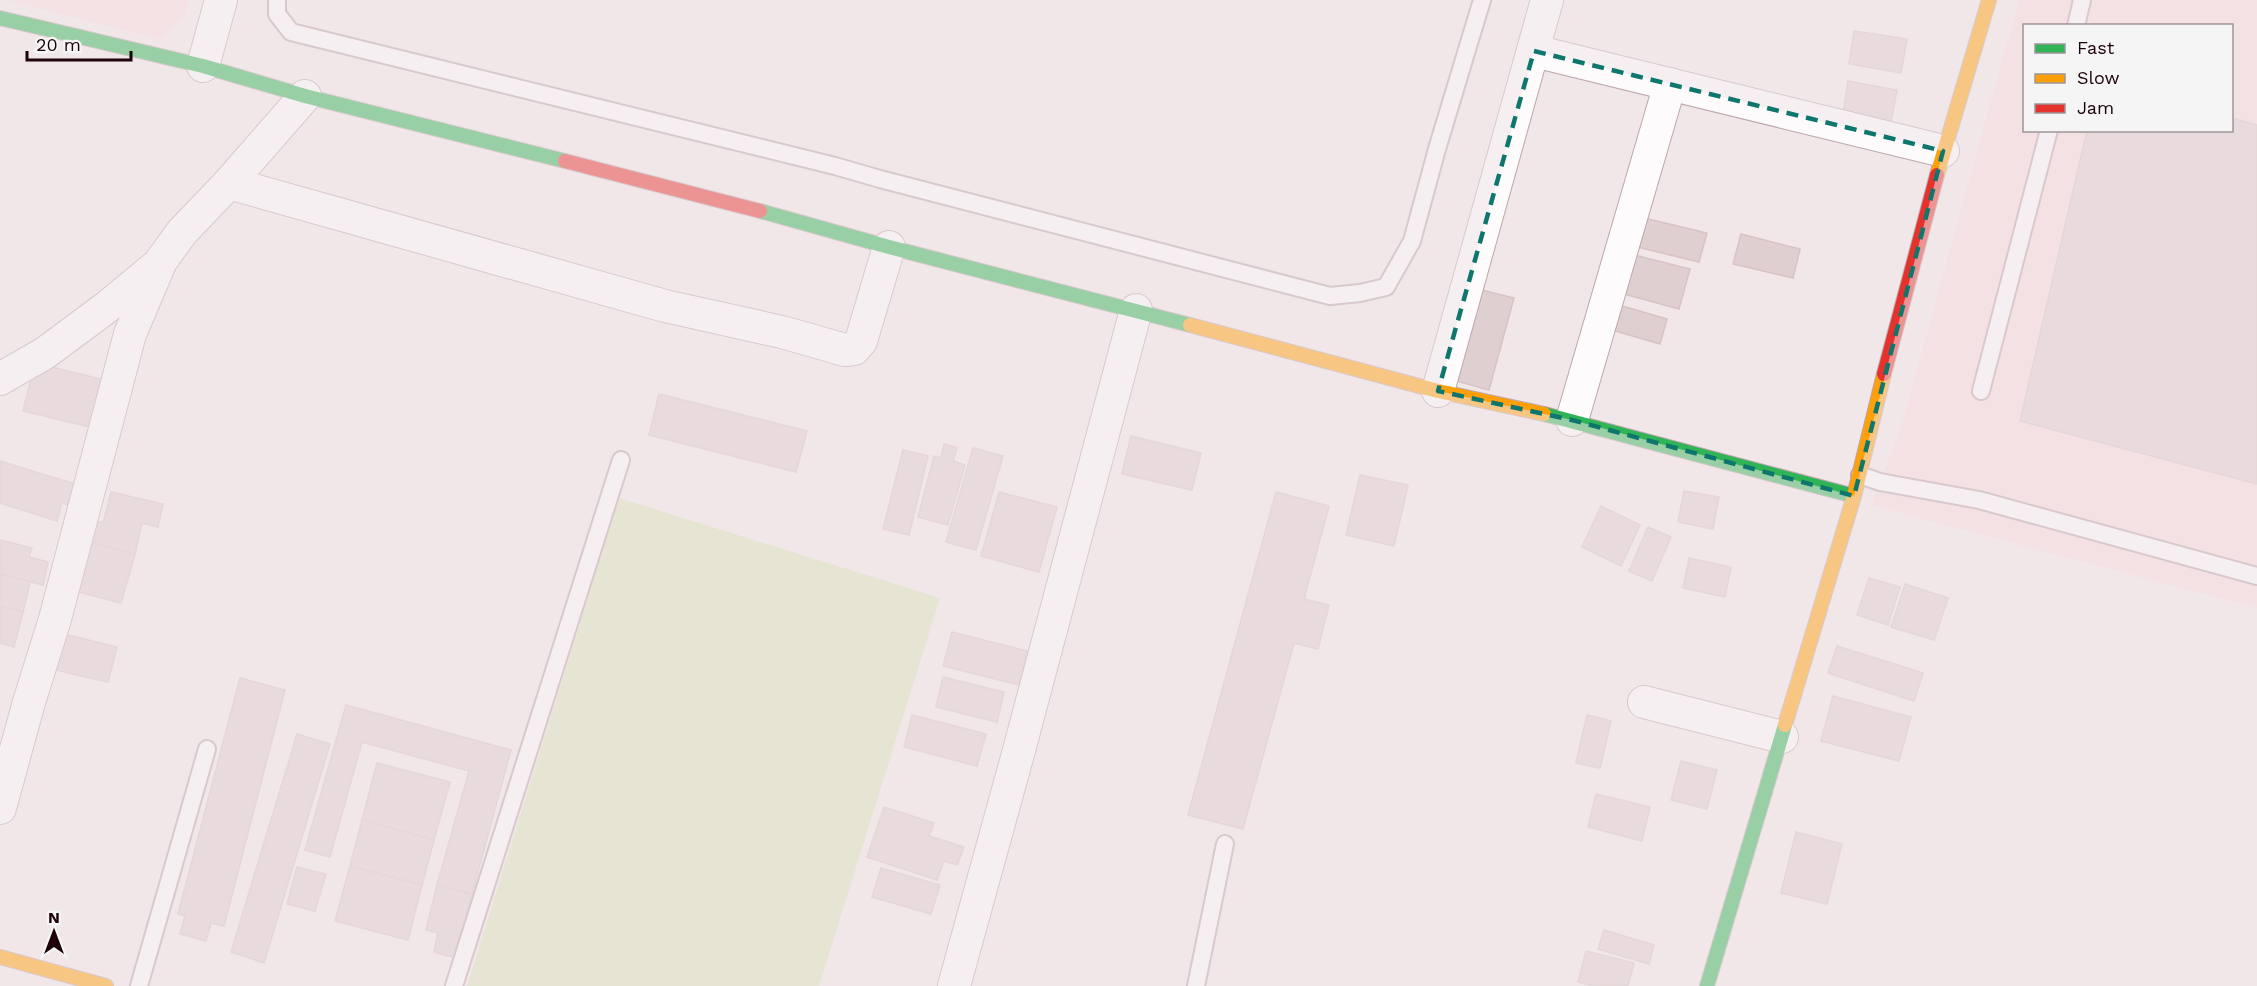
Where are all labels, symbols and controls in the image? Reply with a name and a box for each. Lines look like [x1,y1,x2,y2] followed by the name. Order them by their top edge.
[27,24,130,62] scale bar
[2023,24,2233,132] legend
[36,34,81,55] text: 20 m
[2077,37,2115,58] text: Fast
[2077,67,2120,88] text: Slow
[2077,97,2114,118] text: Jam
[24,902,84,962] north arrow
[48,908,60,927] text: N

